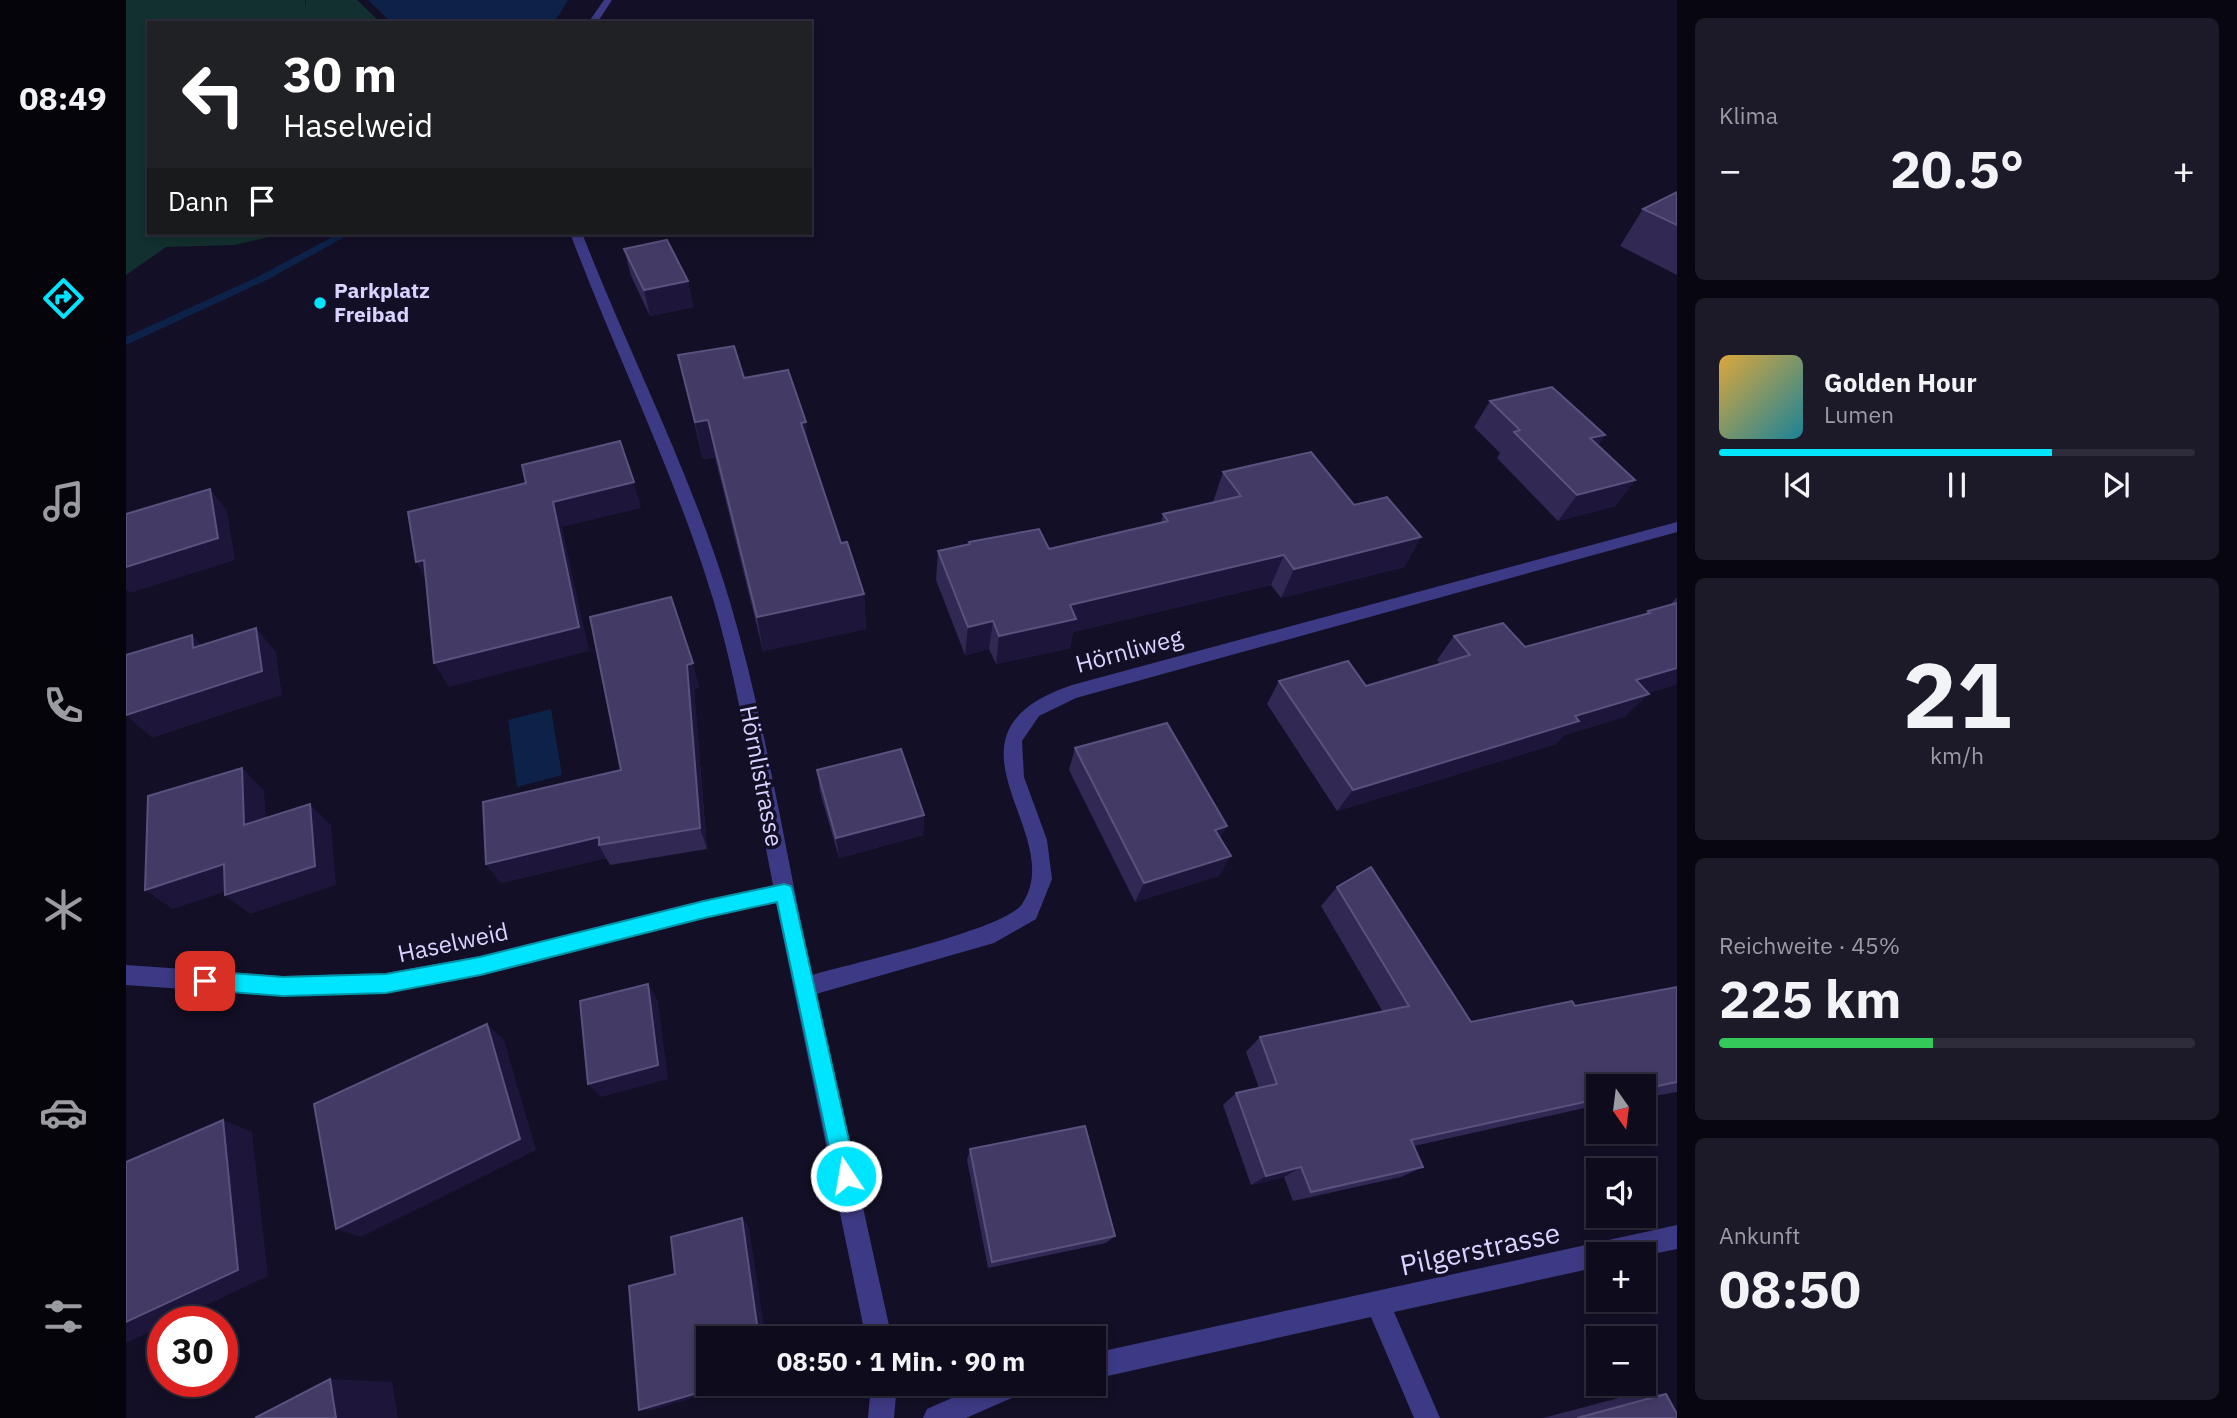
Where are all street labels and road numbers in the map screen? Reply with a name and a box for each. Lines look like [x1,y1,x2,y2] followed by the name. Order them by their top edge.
[1072,620,1186,680] street label: Hörnliweg
[733,702,791,849] street label: Hörnlistrasse
[394,915,511,969] street label: Haselweid
[1396,1213,1563,1284] street label: Pilgerstrasse

